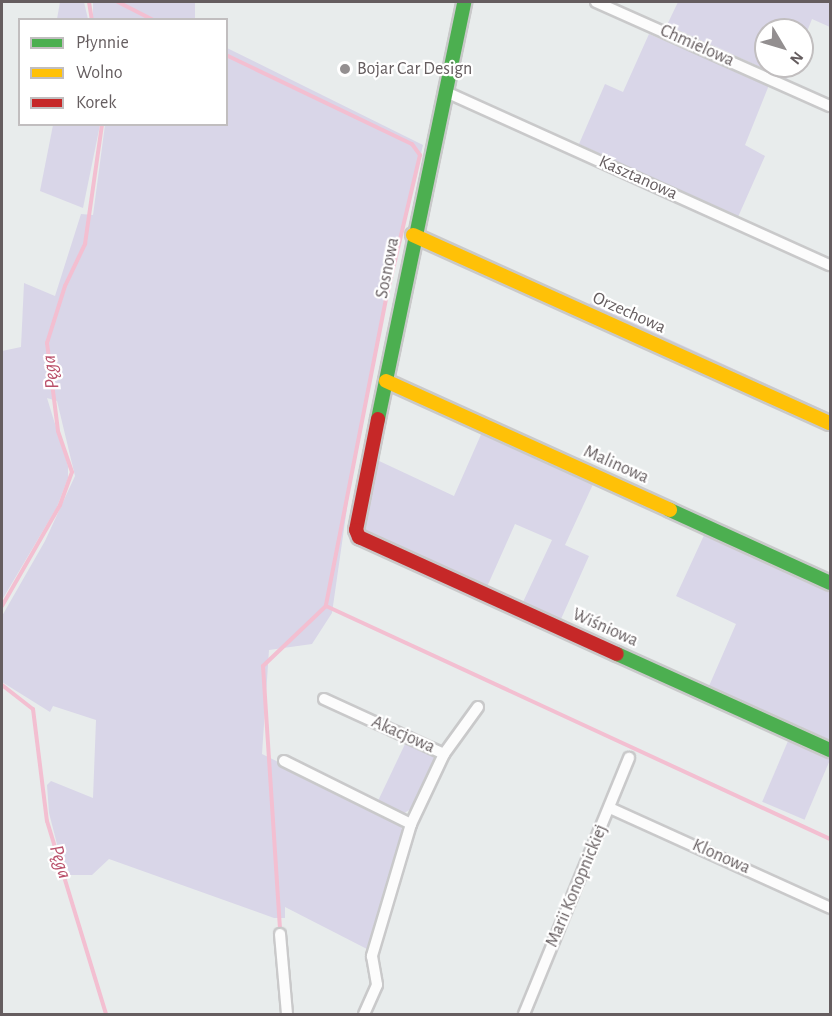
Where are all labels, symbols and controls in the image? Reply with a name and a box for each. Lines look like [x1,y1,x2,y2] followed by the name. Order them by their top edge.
[18,18,228,126] legend
[754,18,814,78] north arrow
[657,20,737,72] street label: Chmielowa
[76,34,129,52] text: Płynnie
[787,49,806,67] text: N
[357,58,472,80] place label: Bojar Car Design
[338,62,352,76] marker: Bojar Car Design
[76,64,123,82] text: Wolno
[76,94,116,112] text: Korek
[595,151,681,205] street label: Kasztanowa
[372,236,404,300] street label: Sosnowa
[589,287,669,339] street label: Orzechowa
[37,354,65,390] water label: Pęga
[580,441,652,489] street label: Malinowa
[569,604,641,652] street label: Wiśniowa
[368,712,438,758] street label: Akacjowa
[541,821,613,951] street label: Marii Konopnickiej
[689,835,753,879] street label: Klonowa
[44,842,76,882] water label: Pęga

